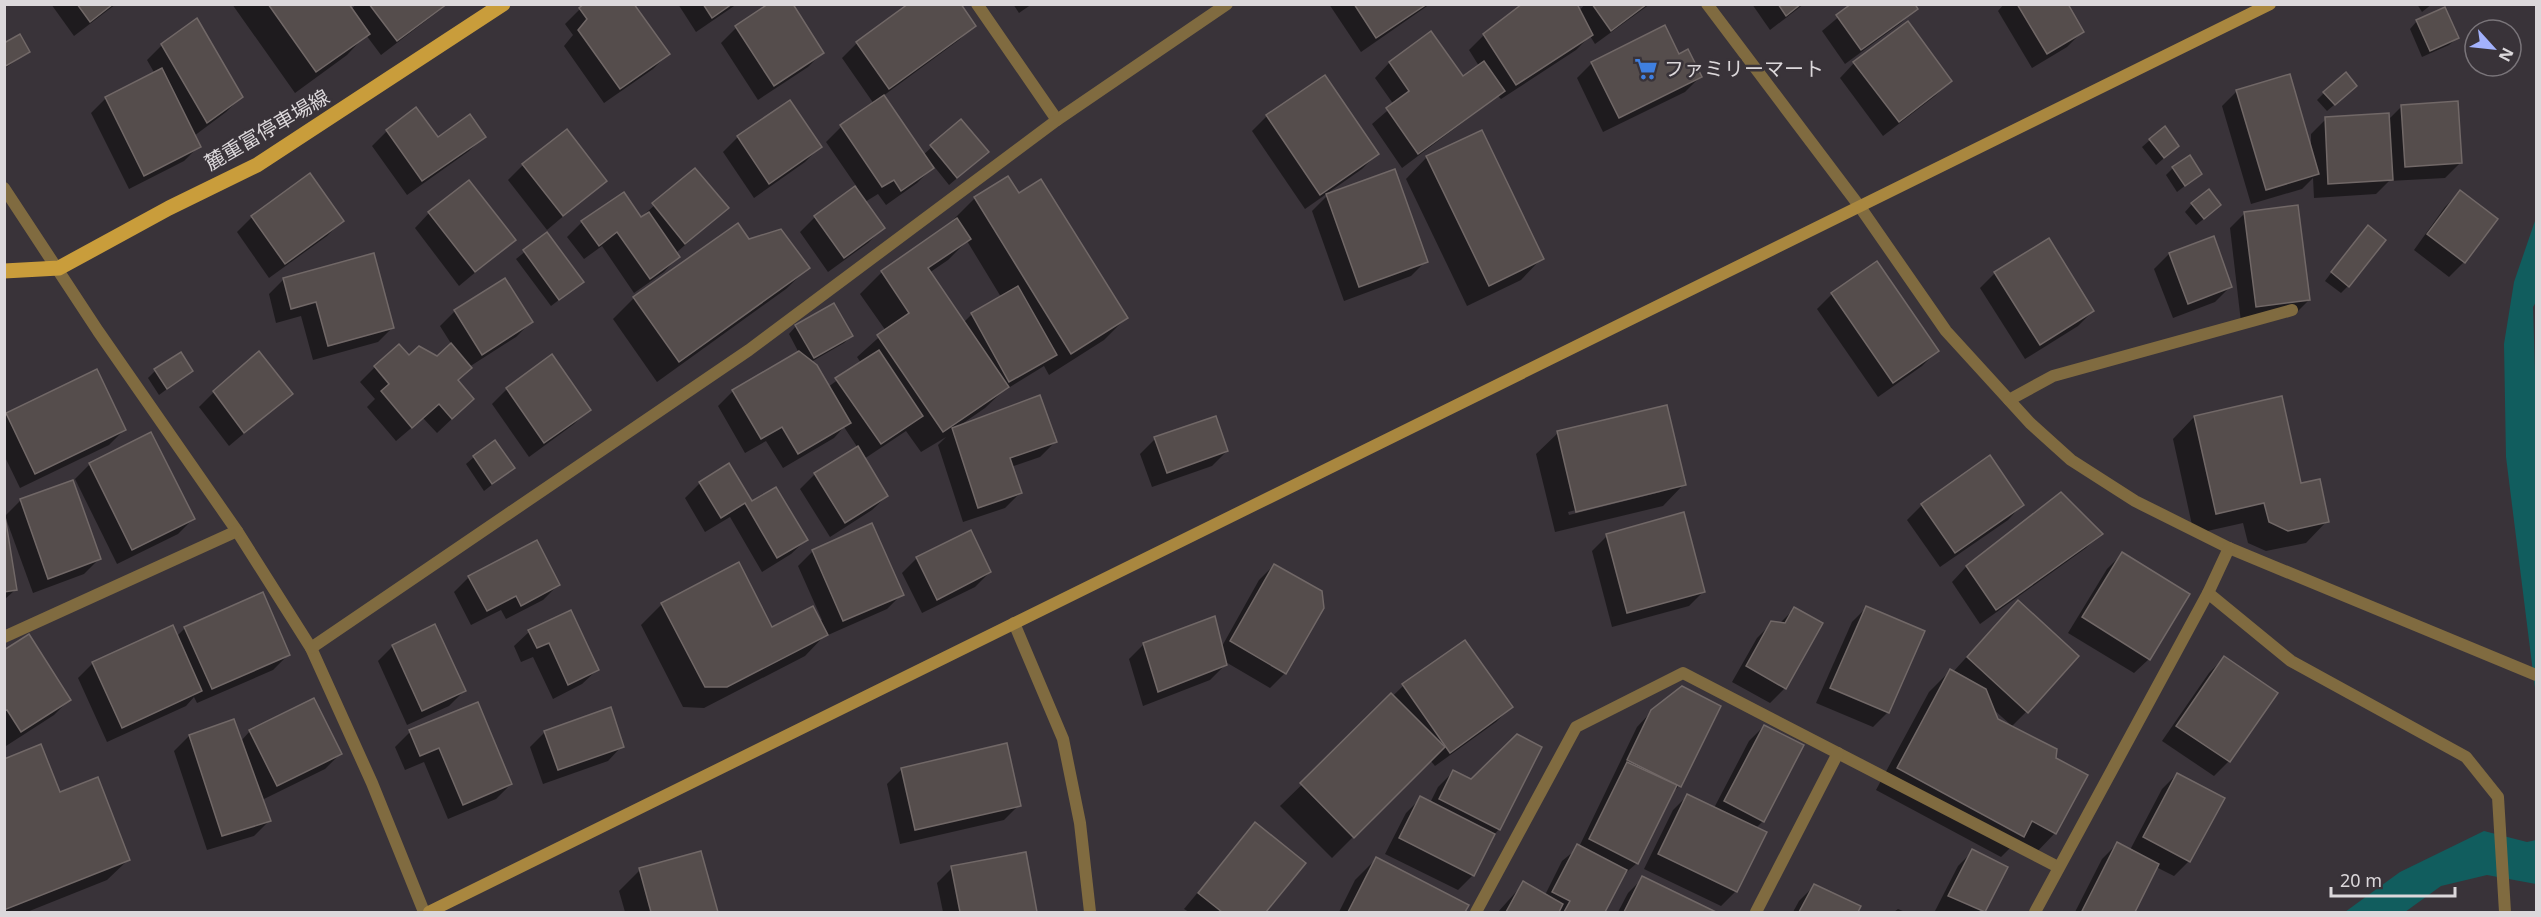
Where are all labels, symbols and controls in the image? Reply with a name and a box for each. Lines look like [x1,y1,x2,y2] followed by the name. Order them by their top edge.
[2463,18,2523,78] north arrow
[2494,44,2519,66] text: N
[1664,55,1824,82] place label: ファミリーマート
[1633,56,1659,82] supermarket icon: ファミリーマート
[199,83,334,176] street label: 麓重富停車場線
[2331,860,2456,898] scale bar
[2340,868,2382,892] text: 20 m

